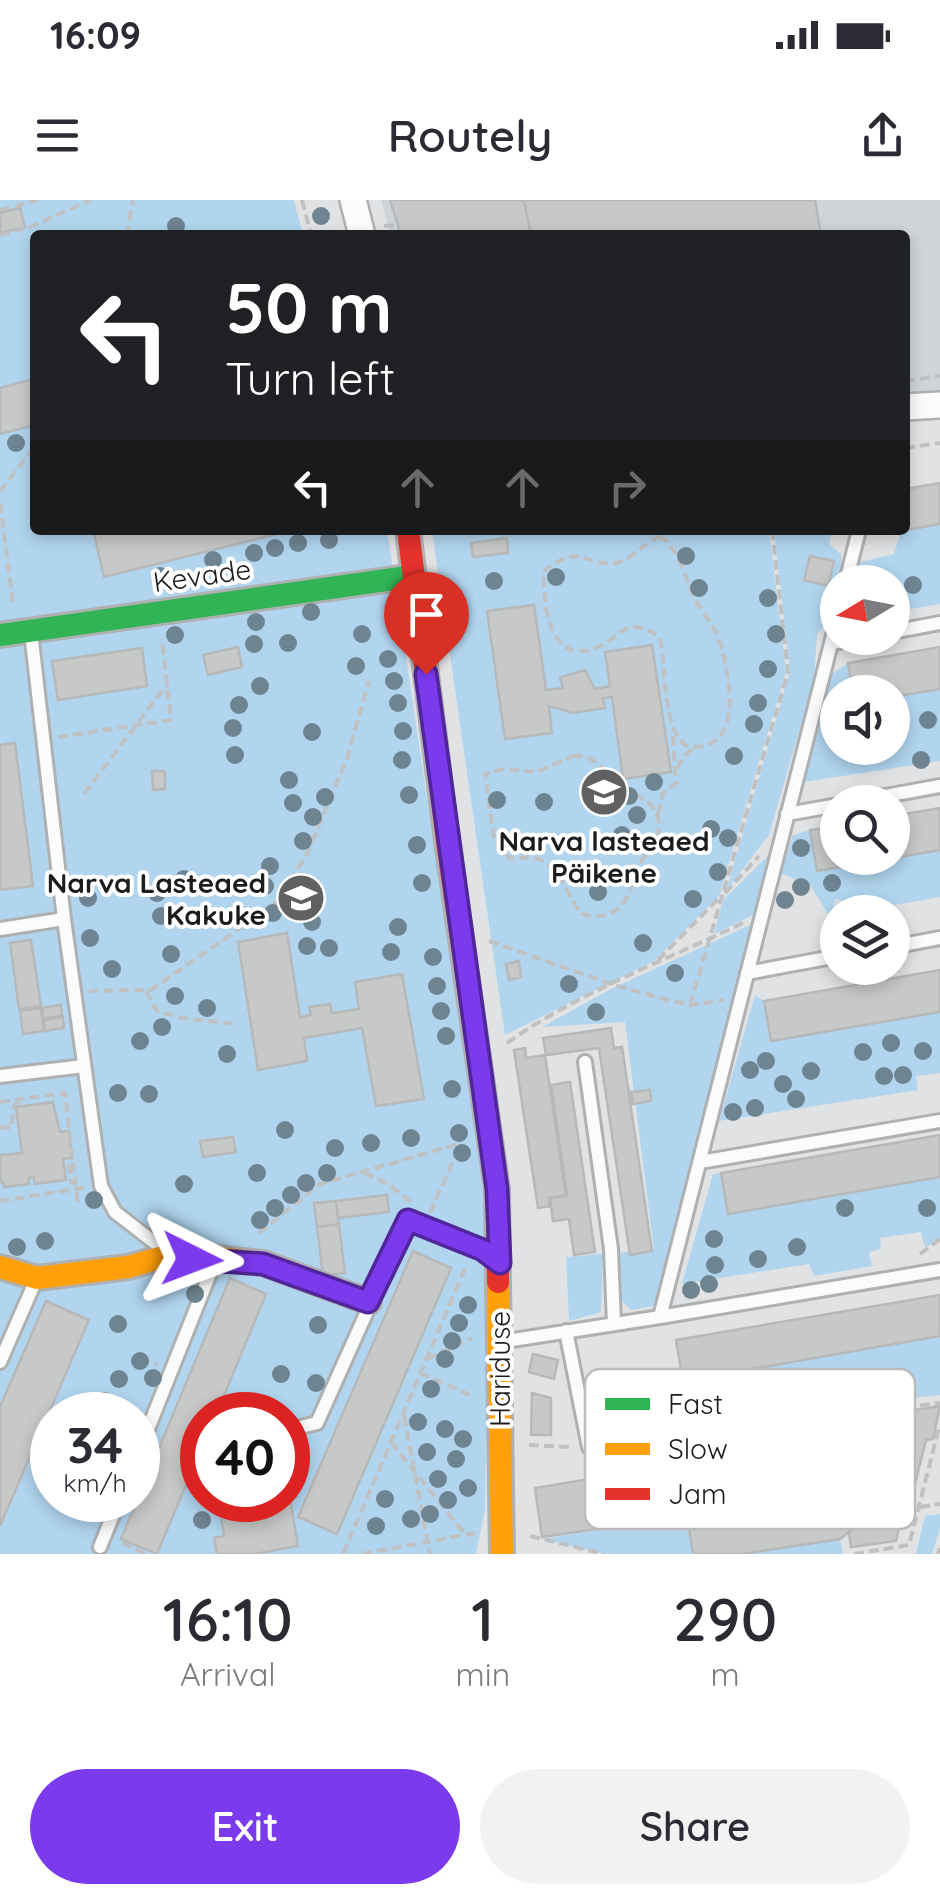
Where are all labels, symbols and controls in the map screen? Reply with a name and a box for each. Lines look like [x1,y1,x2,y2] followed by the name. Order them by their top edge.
[50,11,141,59] text: 16:09
[388,107,552,163] text: Routely
[30,108,85,163] icon: menu
[855,108,910,163] icon: share
[225,263,392,351] text: 50 m
[60,270,190,400] icon: left
[225,350,395,406] text: Turn left
[285,460,340,515] icon: left
[390,460,445,515] icon: ahead
[495,460,550,515] icon: ahead
[600,460,655,515] icon: right
[151,551,253,599] street label: Kevade
[820,565,910,655] north arrow
[820,565,910,985] map controls
[384,572,469,675] pin
[399,587,454,642] icon: arrive
[820,675,910,765] button: sound
[578,766,630,818] school or university icon: Narva lasteaed Päikene
[820,785,910,875] button: search
[498,823,710,890] place label: Narva lasteaed Päikene
[47,865,266,932] place label: Narva Lasteaed Kakuke
[275,872,327,924] school or university icon: Narva Lasteaed Kakuke
[820,895,910,985] button: layers
[140,1207,244,1311] position arrow
[482,1311,517,1427] street label: Hariduse
[585,1369,915,1529] legend
[668,1386,723,1421] text: Fast
[180,1392,310,1522] speed limit sign: 40
[67,1413,123,1476] text: 34
[668,1431,728,1466] text: Slow
[63,1467,127,1498] text: km/h
[668,1476,727,1511] text: Jam
[163,1581,293,1656] text: 16:10
[471,1581,494,1656] text: 1
[673,1581,777,1656] text: 290
[180,1654,276,1694] text: Arrival
[456,1654,510,1694] text: min
[710,1654,740,1694] text: m
[30,1769,460,1884] button: Exit
[480,1769,910,1884] button: Share

